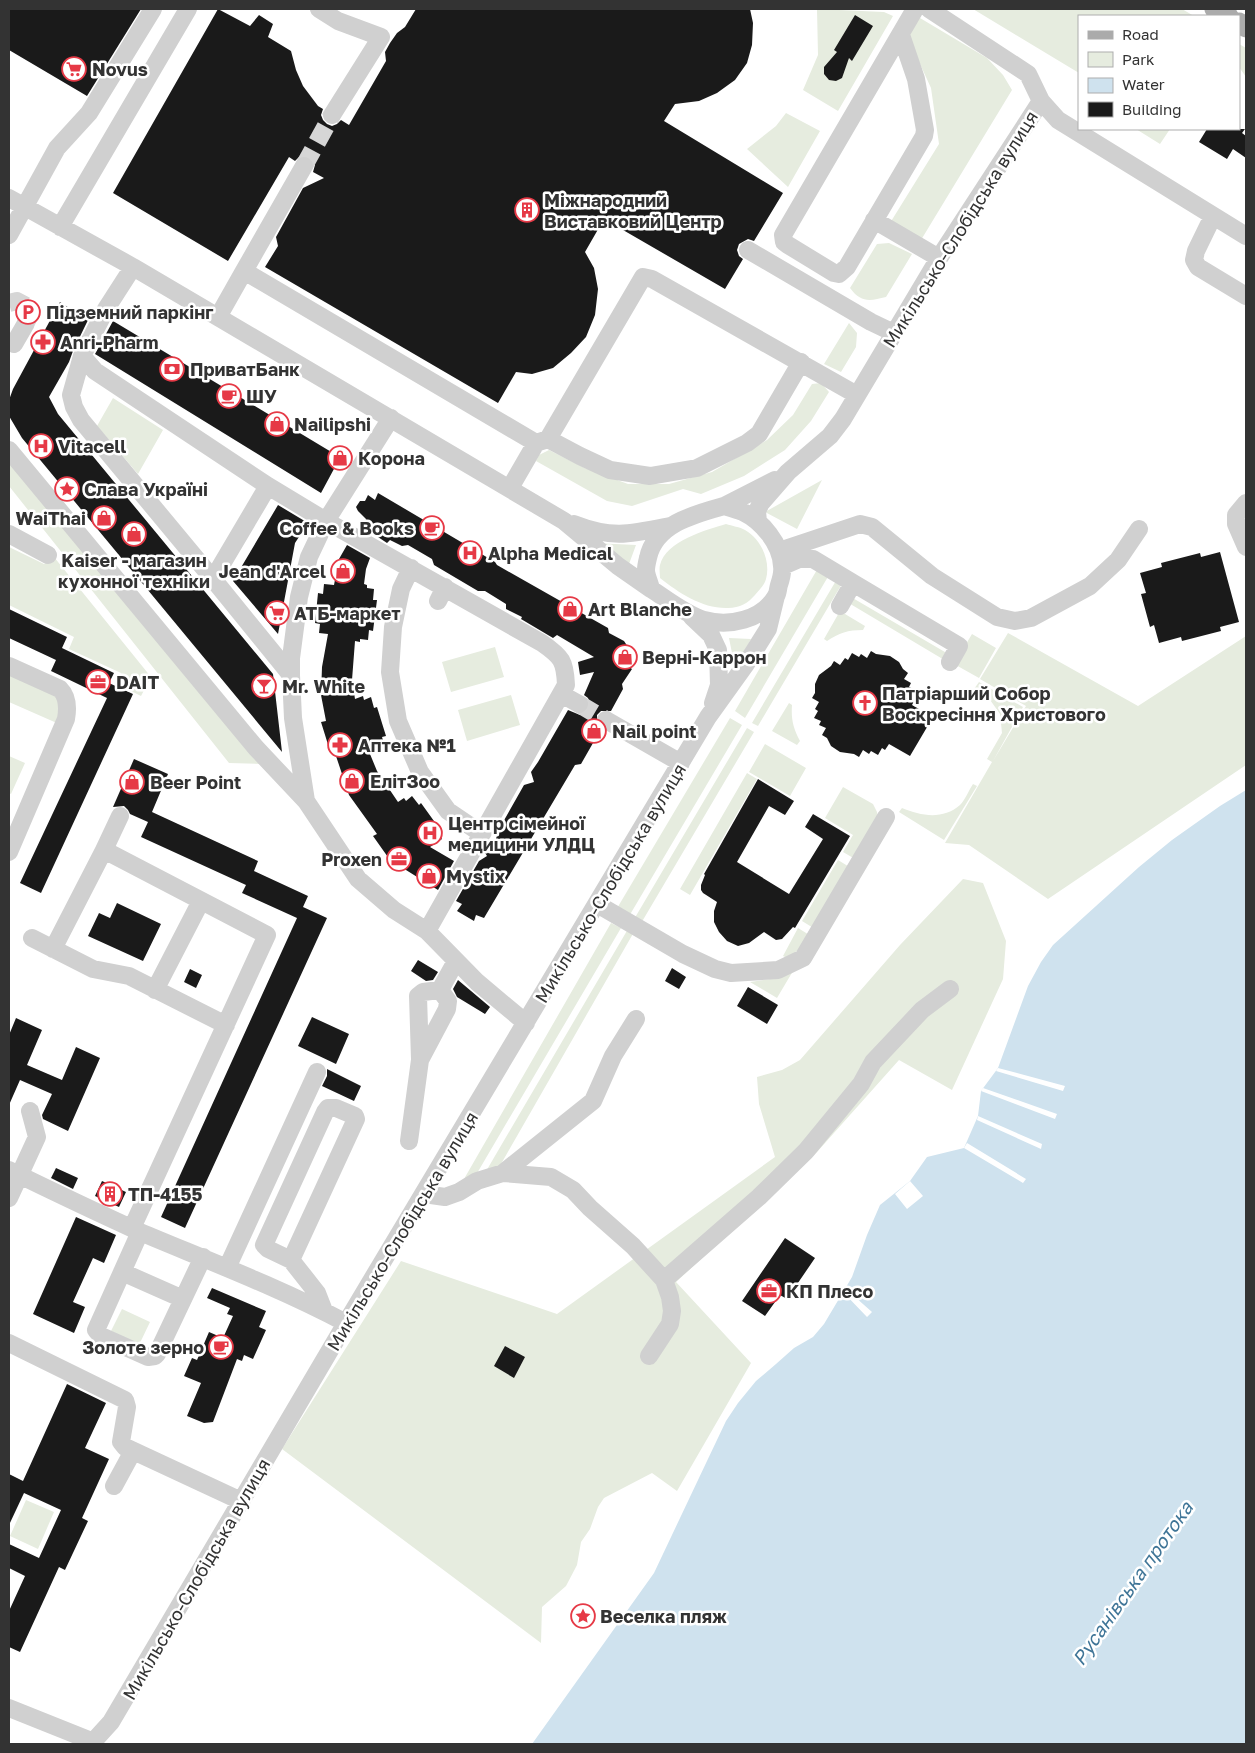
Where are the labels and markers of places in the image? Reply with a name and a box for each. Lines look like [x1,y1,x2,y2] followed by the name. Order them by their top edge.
[61,56,87,82] supermarket icon: Novus
[92,58,148,80] place label: Novus
[544,189,722,232] place label: Міжнародний Виставковий Центр
[514,197,540,223] building icon: Міжнародний Виставковий Центр
[15,299,41,325] parking icon: Підземний паркінг
[46,301,214,323] place label: Підземний паркінг
[30,329,56,355] pharmacy icon: Anri-Pharm
[60,331,159,353] place label: Anri-Pharm
[159,356,185,382] bank icon: ПриватБанк
[190,358,300,380] place label: ПриватБанк
[216,383,242,409] cafe icon: ШУ
[246,385,277,407] place label: ШУ
[264,411,290,437] shop icon: Nailipshi
[294,413,371,435] place label: Nailipshi
[28,433,54,459] hospital icon: Vitacell
[58,435,126,457] place label: Vitacell
[327,445,353,471] shop icon: Корона
[358,447,425,469] place label: Корона
[54,476,80,502] place icon: Слава Україні
[84,478,208,500] place label: Слава Україні
[91,505,117,531] shop icon: WaiThai
[16,507,86,529] place label: WaiThai
[419,515,445,541] cafe icon: Coffee & Books
[279,517,414,539] place label: Coffee & Books
[121,521,147,547] shop icon: Kaiser - магазин кухонної техніки
[457,540,483,566] hospital icon: Alpha Medical
[488,542,613,564] place label: Alpha Medical
[58,549,210,592] place label: Kaiser - магазин кухонної техніки
[330,558,356,584] shop icon: Jean d'Arcel
[219,560,326,582] place label: Jean d'Arcel
[557,596,583,622] shop icon: Art Blanche
[588,598,692,620] place label: Art Blanche
[264,600,290,626] supermarket icon: АТБ-маркет
[294,602,401,624] place label: АТБ-маркет
[612,644,638,670] shop icon: Верні-Каррон
[642,646,767,668] place label: Верні-Каррон
[85,669,111,695] office icon: DAIT
[116,671,159,693] place label: DAIT
[251,673,277,699] bar icon: Mr. White
[282,675,365,697] place label: Mr. White
[882,682,1106,725] place label: Патріарший Собор Воскресіння Христового
[852,690,878,716] church icon: Патріарший Собор Воскресіння Христового
[581,718,607,744] shop icon: Nail point
[612,720,696,742] place label: Nail point
[327,732,353,758] pharmacy icon: Аптека №1
[358,734,456,756] place label: Аптека №1
[339,768,365,794] shop icon: ЕлітЗоо
[119,769,145,795] shop icon: Beer Point
[370,770,440,792] place label: ЕлітЗоо
[150,771,241,793] place label: Beer Point
[448,812,595,855] place label: Центр сімейної медицини УЛДЦ
[417,820,443,846] hospital icon: Центр сімейної медицини УЛДЦ
[386,846,412,872] office icon: Proxen
[321,848,382,870] place label: Proxen
[416,863,442,889] shop icon: Mystix
[446,865,506,887] place label: Mystix
[97,1181,123,1207] building icon: ТП-4155
[128,1183,203,1205] place label: ТП-4155
[756,1278,782,1304] office icon: КП Плесо
[786,1280,873,1302] place label: КП Плесо
[208,1334,234,1360] cafe icon: Золоте зерно
[82,1336,204,1358] place label: Золоте зерно
[570,1603,596,1629] place icon: Веселка пляж
[600,1605,727,1627] place label: Веселка пляж

